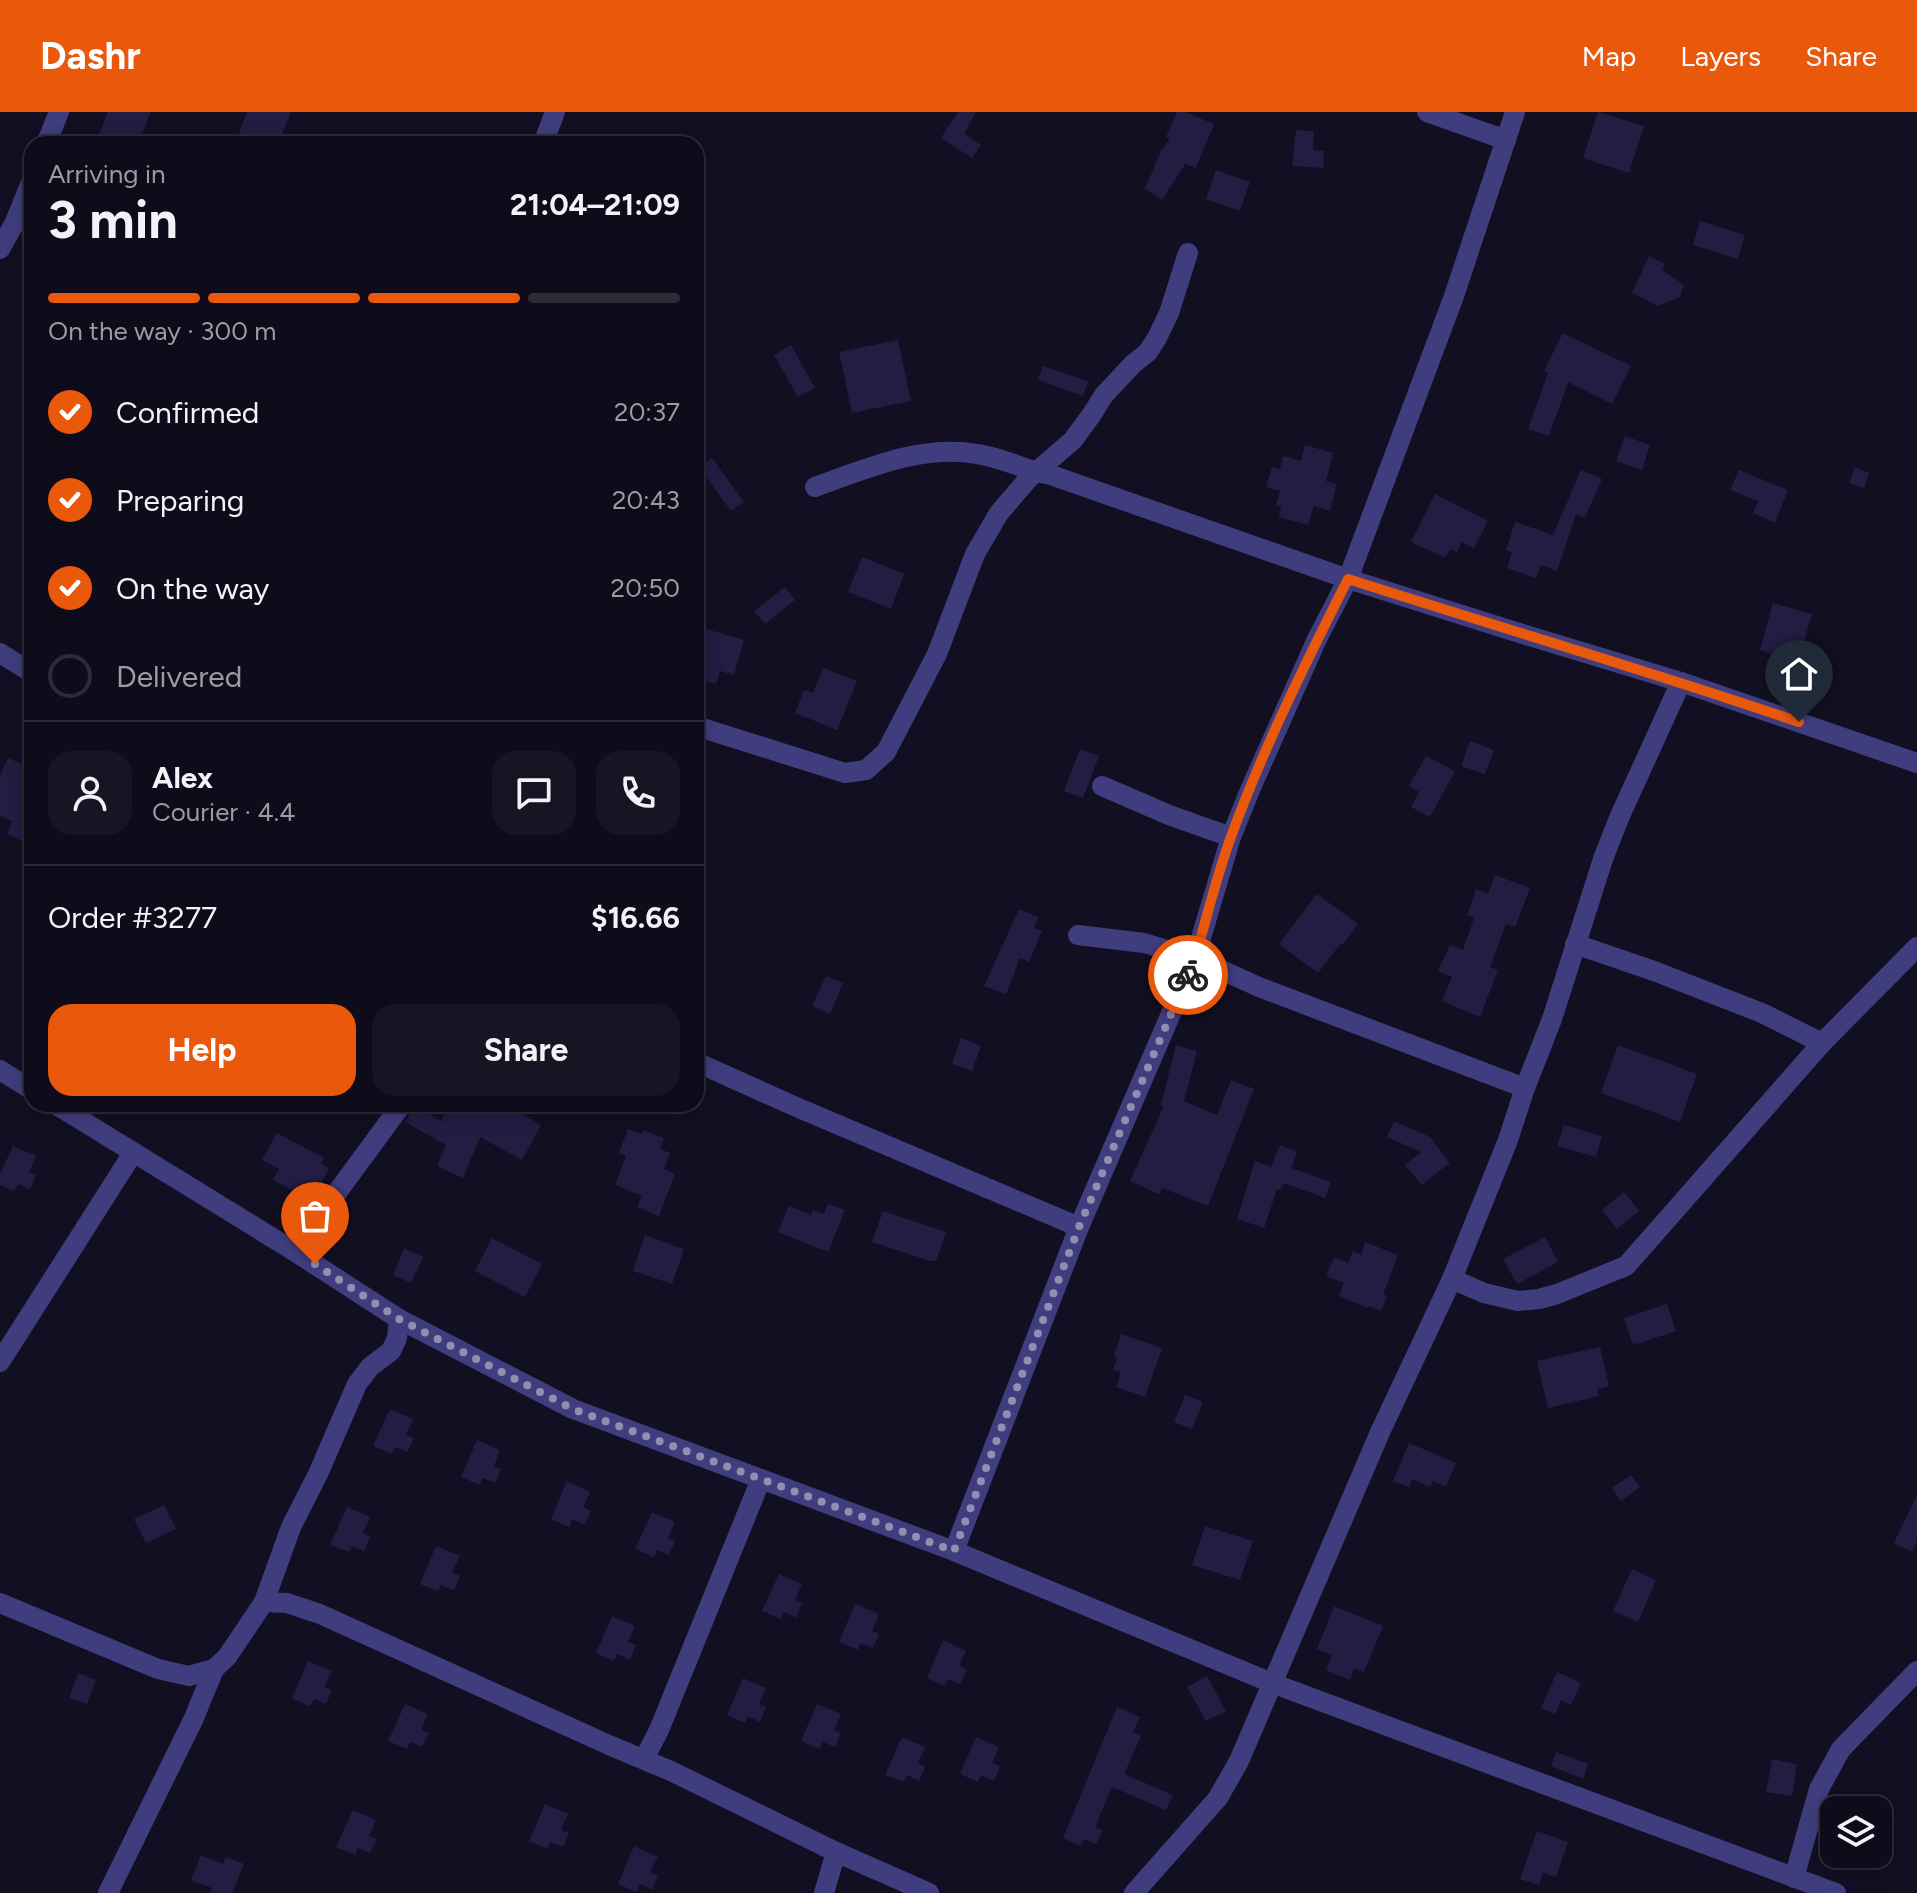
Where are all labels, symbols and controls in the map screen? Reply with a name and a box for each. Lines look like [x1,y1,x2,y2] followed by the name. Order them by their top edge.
[40,33,141,79] text: Dashr
[1582,39,1636,73] text: Map
[1680,39,1761,73] text: Layers
[1805,39,1877,73] text: Share
[48,158,166,190] text: Arriving in
[510,186,680,223] text: 21:04–21:09
[48,189,178,251] text: 3 min
[48,315,276,347] text: On the way · 300 m
[48,390,92,434] icon: check
[116,394,259,431] text: Confirmed
[614,396,680,428] text: 20:37
[48,478,92,522] icon: check
[116,482,244,519] text: Preparing
[612,484,680,516] text: 20:43
[48,566,92,610] icon: check
[116,570,269,607] text: On the way
[611,572,680,604] text: 20:50
[1765,640,1833,722] pin
[1777,652,1821,696] icon: home
[116,658,242,695] text: Delivered
[48,751,132,835] button: person
[492,751,576,835] button: chat
[596,751,680,835] button: phone
[152,759,213,796] text: Alex
[152,796,295,828] text: Courier · 4.4
[48,899,217,936] text: Order #3277
[591,899,680,936] text: $16.66
[1148,935,1228,1015] courier
[1166,953,1210,997] icon: bike
[48,1004,356,1096] button: Help
[372,1004,680,1096] button: Share
[281,1182,349,1264] pin
[293,1194,337,1238] icon: bag
[1820,1796,1892,1868] map controls
[1820,1796,1892,1868] button: layers

